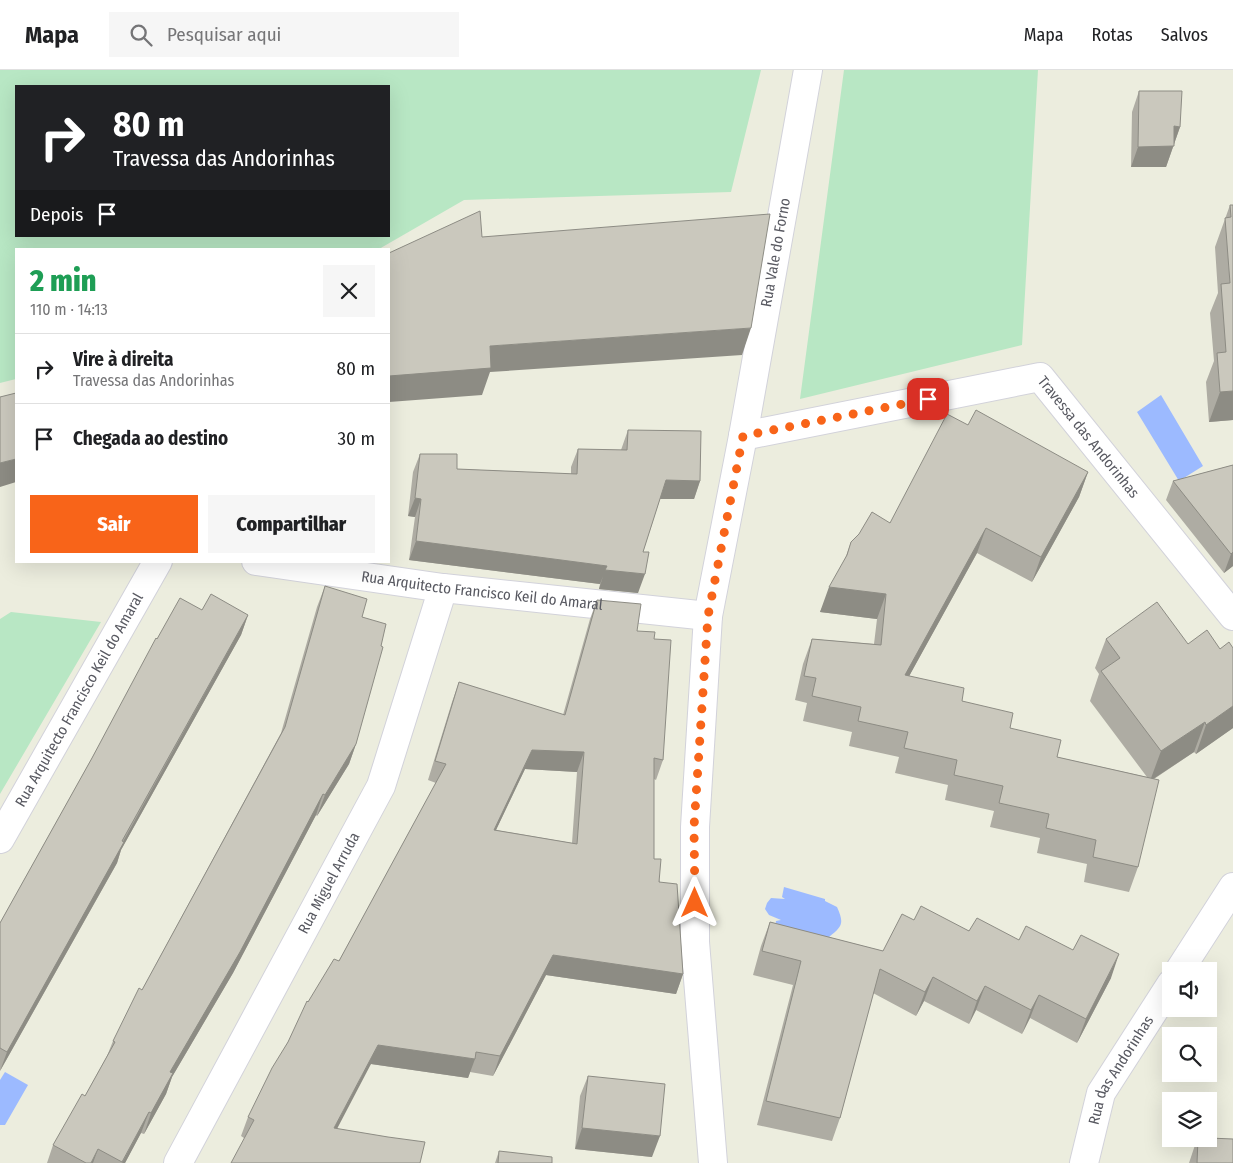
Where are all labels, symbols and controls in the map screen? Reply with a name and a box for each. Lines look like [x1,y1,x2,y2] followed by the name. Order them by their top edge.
[109,12,459,57] search box
[25,21,79,49] text: Mapa
[127,21,155,49] icon: search
[167,23,281,46] text: Pesquisar aqui
[1024,24,1064,46] text: Mapa
[1092,24,1133,46] text: Rotas
[1161,24,1208,46] text: Salvos
[113,103,185,145] text: 80 m
[30,105,95,170] icon: right
[113,145,335,172] text: Travessa das Andorinhas
[757,196,794,308] street label: Rua Vale do Forno
[93,200,121,228] icon: arrive
[30,203,83,226] text: Depois
[30,263,96,299] text: 2 min
[323,265,375,317] button: close
[30,300,108,319] text: 110 m · 14:13
[73,348,174,371] text: Vire à direita
[30,355,58,383] icon: right
[337,357,375,380] text: 80 m
[73,371,234,390] text: Travessa das Andorinhas
[1034,373,1143,502] street label: Travessa das Andorinhas
[907,378,949,420] pin
[914,385,942,413] icon: arrive
[30,425,58,453] icon: arrive
[73,427,228,450] text: Chegada ao destino
[337,427,375,450] text: 30 m
[30,495,198,553] button: Sair
[208,495,375,553] button: Compartilhar
[360,567,604,614] street label: Rua Arquitecto Francisco Keil do Amaral
[11,590,147,810] street label: Rua Arquitecto Francisco Keil do Amaral
[294,829,363,937] street label: Rua Miguel Arruda
[668,876,720,928] position arrow
[1162,962,1217,1147] map controls
[1162,962,1217,1017] button: sound
[1085,1012,1157,1126] street label: Rua das Andorinhas
[1162,1027,1217,1082] button: search
[1162,1092,1217,1147] button: layers

